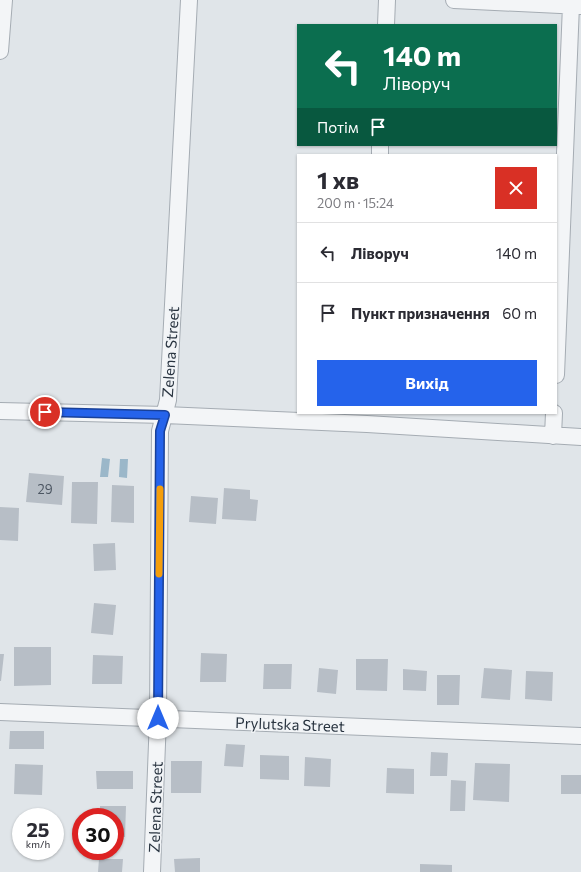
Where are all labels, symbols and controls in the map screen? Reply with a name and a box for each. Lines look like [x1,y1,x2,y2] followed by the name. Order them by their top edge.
[383,38,461,72] text: 140 m
[317,40,369,92] icon: left
[383,72,451,94] text: Ліворуч
[367,116,389,138] icon: arrive
[317,118,359,136] text: Потім
[317,165,359,194] text: 1 хв
[495,167,537,209] button: close
[317,195,394,211] text: 200 m · 15:24
[317,242,339,264] icon: left
[351,244,409,262] text: Ліворуч
[496,244,537,262] text: 140 m
[317,302,339,324] icon: arrive
[351,304,490,322] text: Пункт призначення
[502,304,537,322] text: 60 m
[158,306,182,398] street label: Zelena Street
[317,360,537,406] button: Вихід
[28,395,62,429] pin
[34,401,56,423] icon: arrive
[37,481,53,497] house number: 29
[137,697,179,739] position arrow
[235,713,345,735] street label: Prylutska Street
[144,761,166,853] street label: Zelena Street
[72,808,124,860] speed limit sign: 30
[26,817,50,841] text: 25
[26,838,50,850] text: km/h

